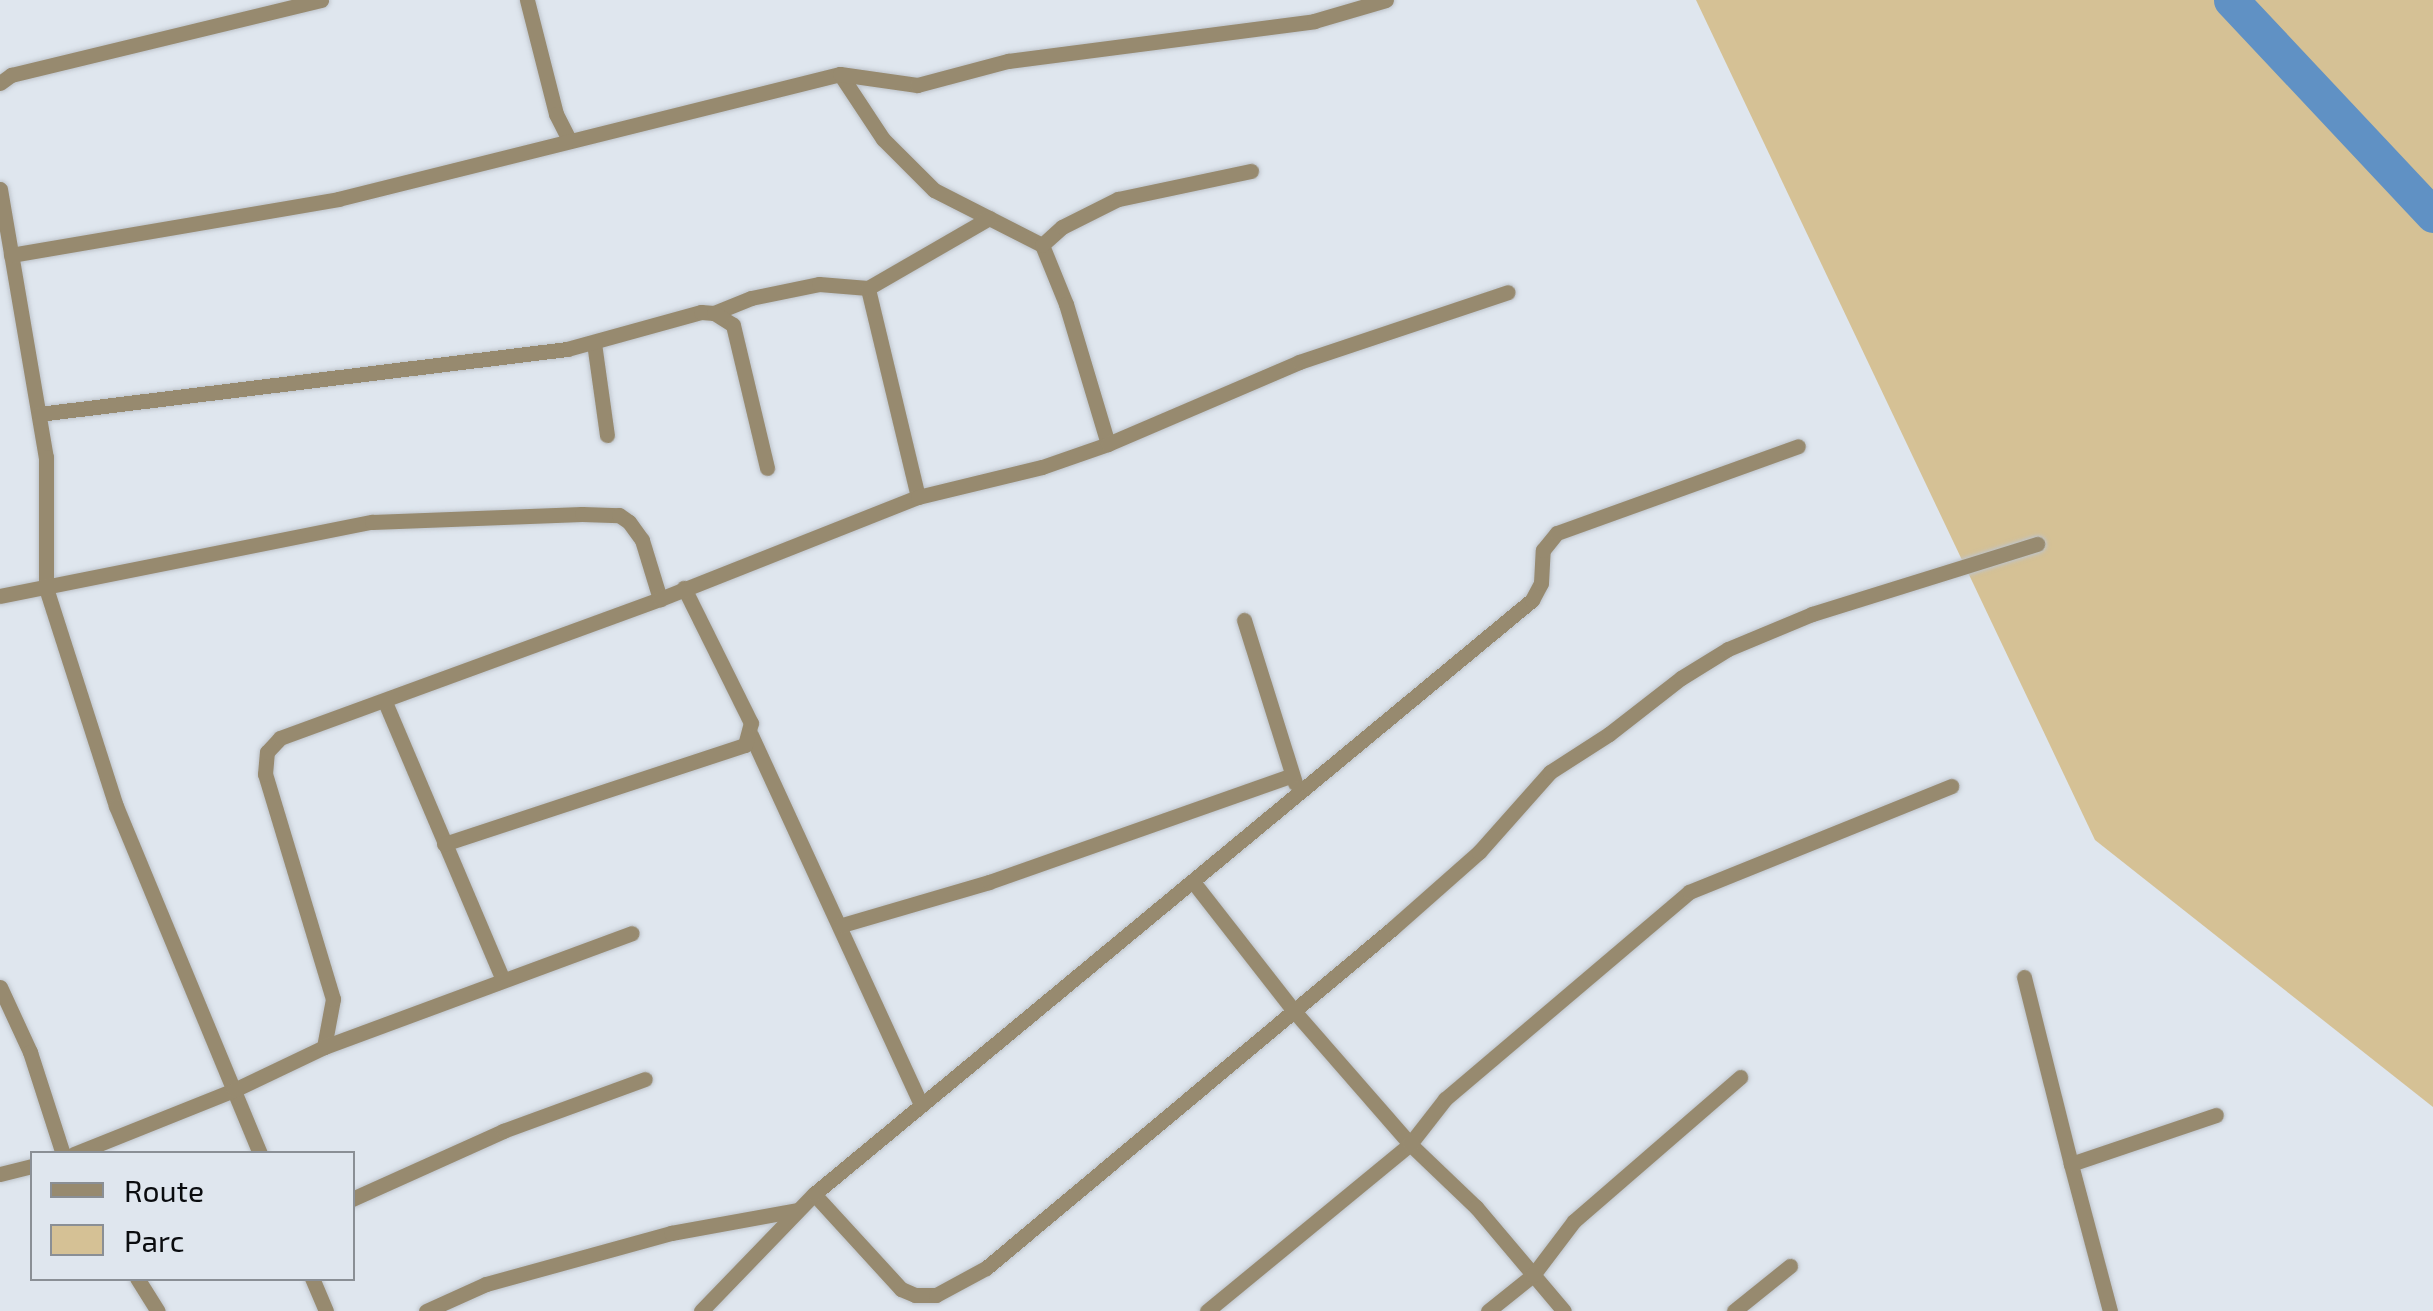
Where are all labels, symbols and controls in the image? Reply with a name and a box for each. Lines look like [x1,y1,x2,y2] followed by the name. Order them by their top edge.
[30,1151,355,1281] legend
[124,1172,204,1208] text: Route
[124,1222,184,1258] text: Parc

